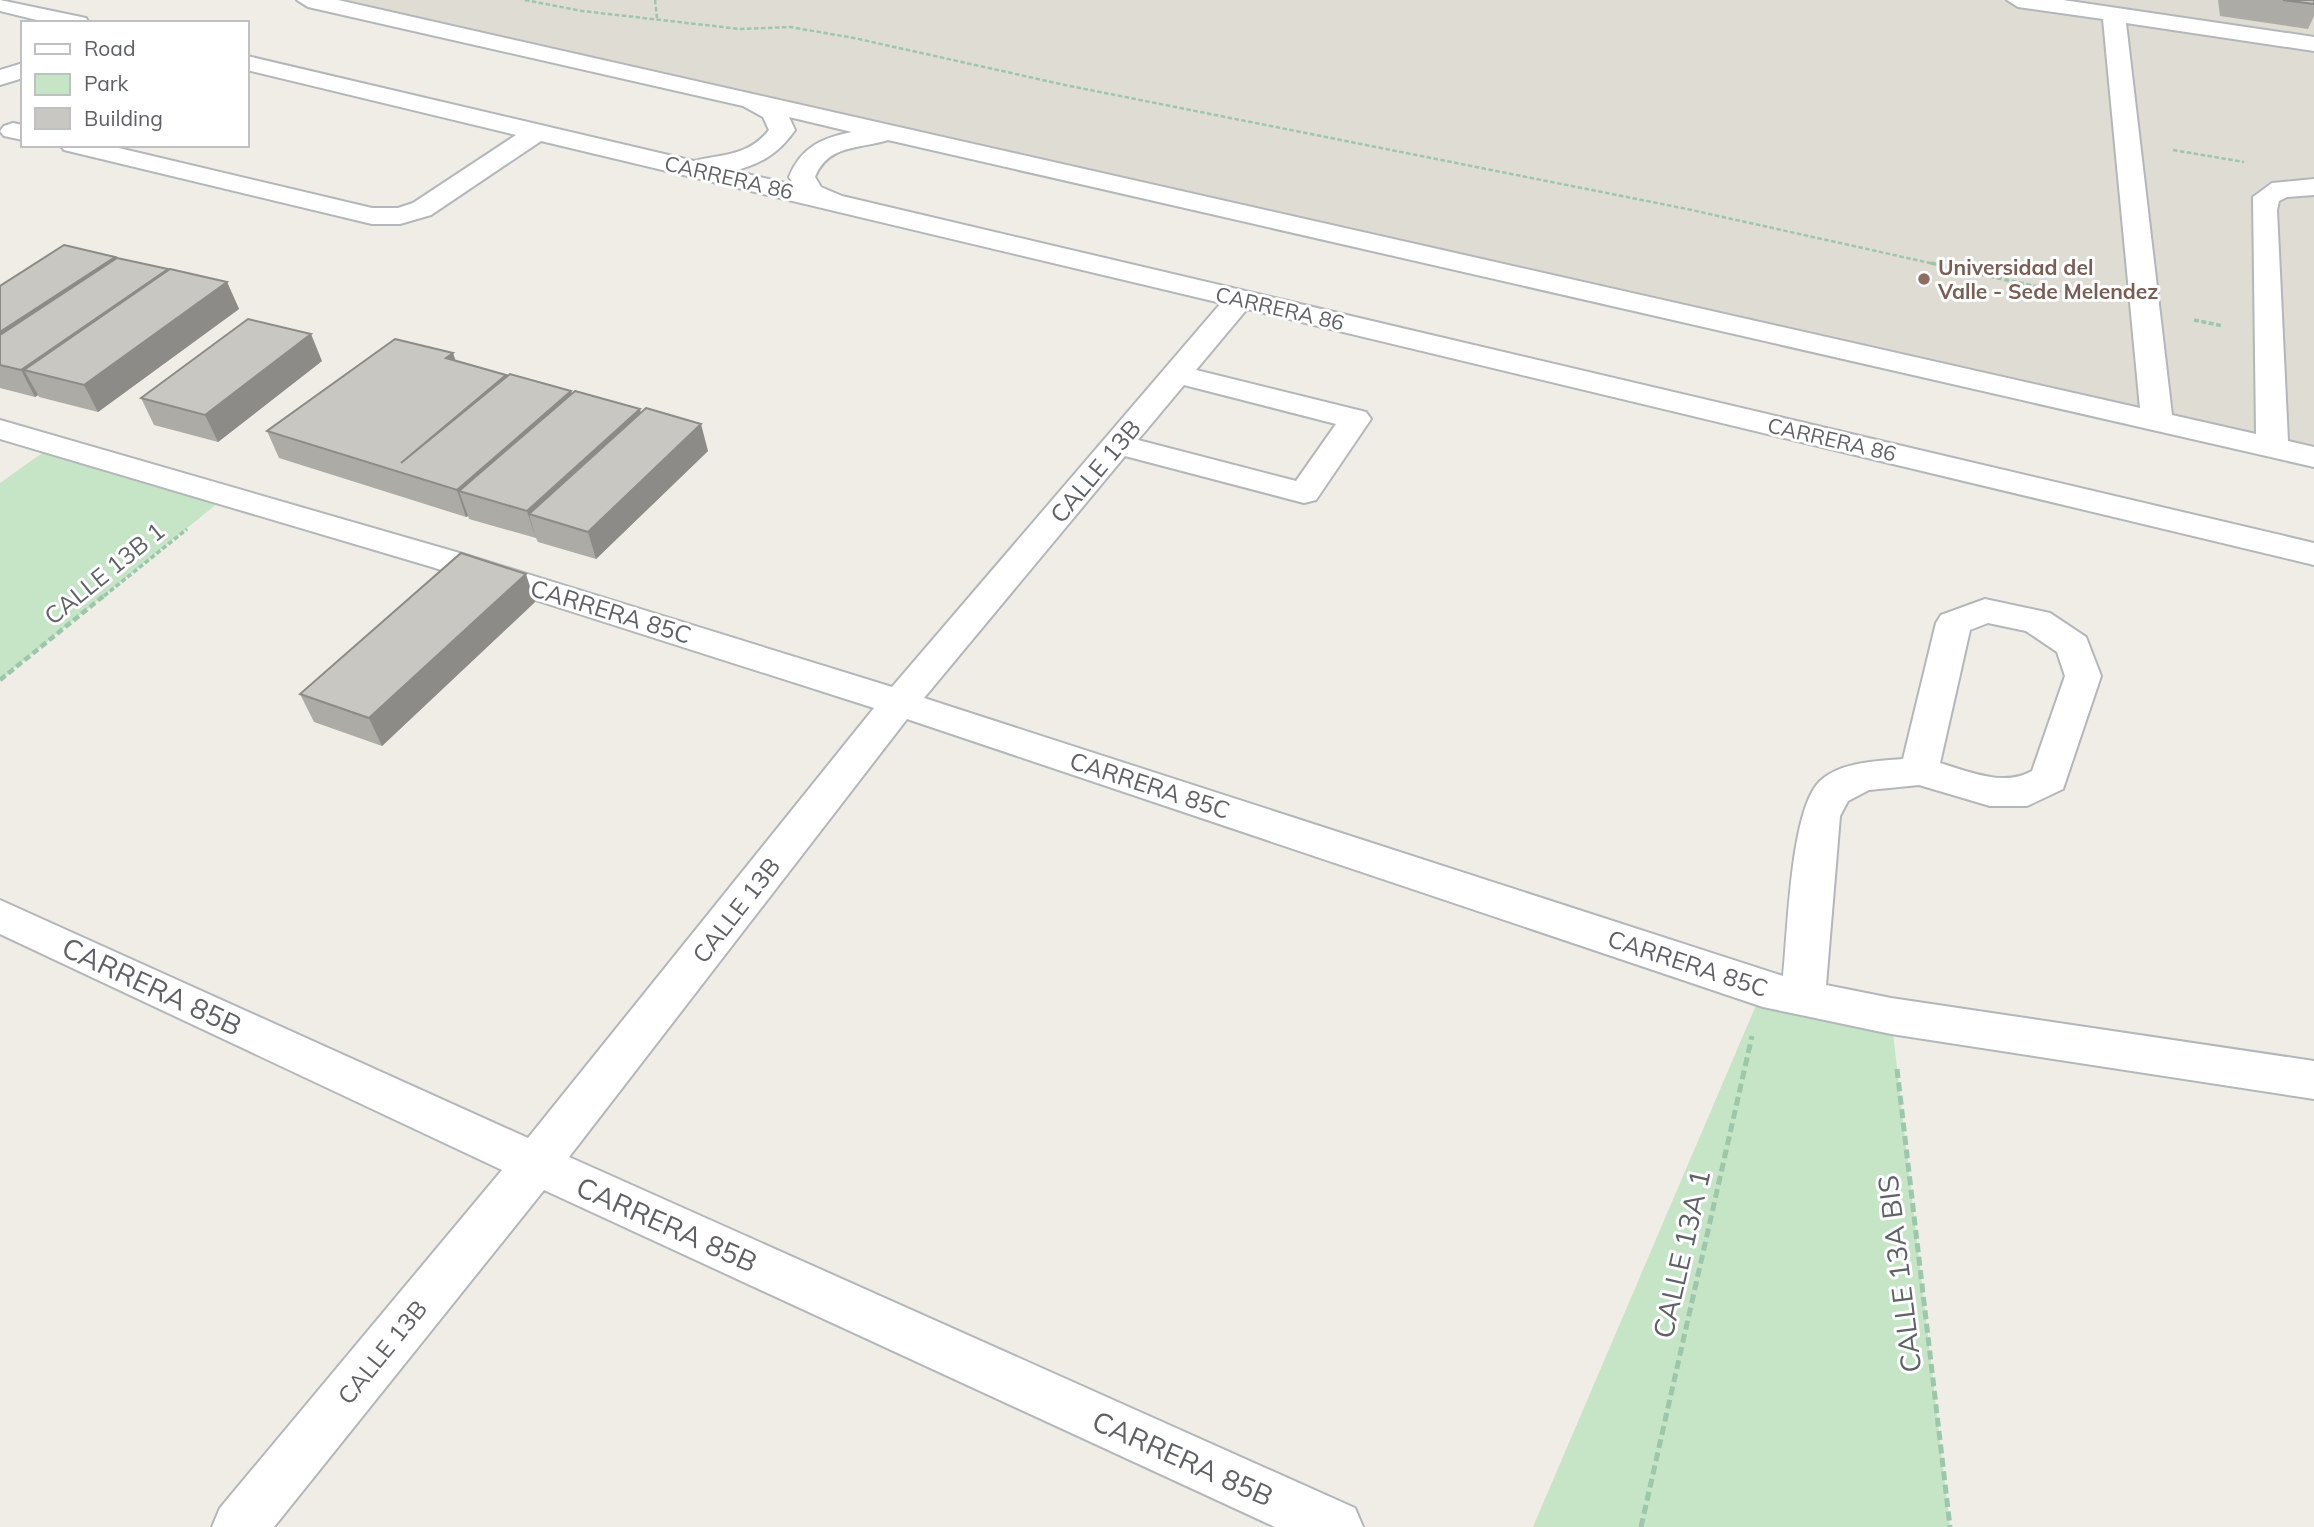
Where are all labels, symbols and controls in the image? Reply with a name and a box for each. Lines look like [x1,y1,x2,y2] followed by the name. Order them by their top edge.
[21,21,248,147] legend
[84,35,135,61] text: Road
[84,70,128,96] text: Park
[84,105,163,131] text: Building
[662,150,796,204] street label: CARRERA 86
[1937,254,2158,304] place label: Universidad del Valle - Sede Melendez
[1916,271,1932,287] marker: Universidad del Valle - Sede Melendez
[1213,281,1347,335] street label: CARRERA 86
[1765,412,1899,466] street label: CARRERA 86
[1043,413,1147,529] street label: CALLE 13B
[38,515,170,631] street label: CALLE 13B 1
[527,572,695,650] street label: CARRERA 85C
[1066,745,1234,825] street label: CARRERA 85C
[686,851,786,969] street label: CALLE 13B
[1604,923,1772,1003] street label: CARRERA 85C
[57,929,247,1043] street label: CARRERA 85B
[1645,1166,1717,1342] street label: CALLE 13A 1
[571,1169,763,1279] street label: CARRERA 85B
[1870,1173,1928,1375] street label: CALLE 13A BIS
[331,1294,433,1410] street label: CALLE 13B
[1087,1403,1279,1513] street label: CARRERA 85B

